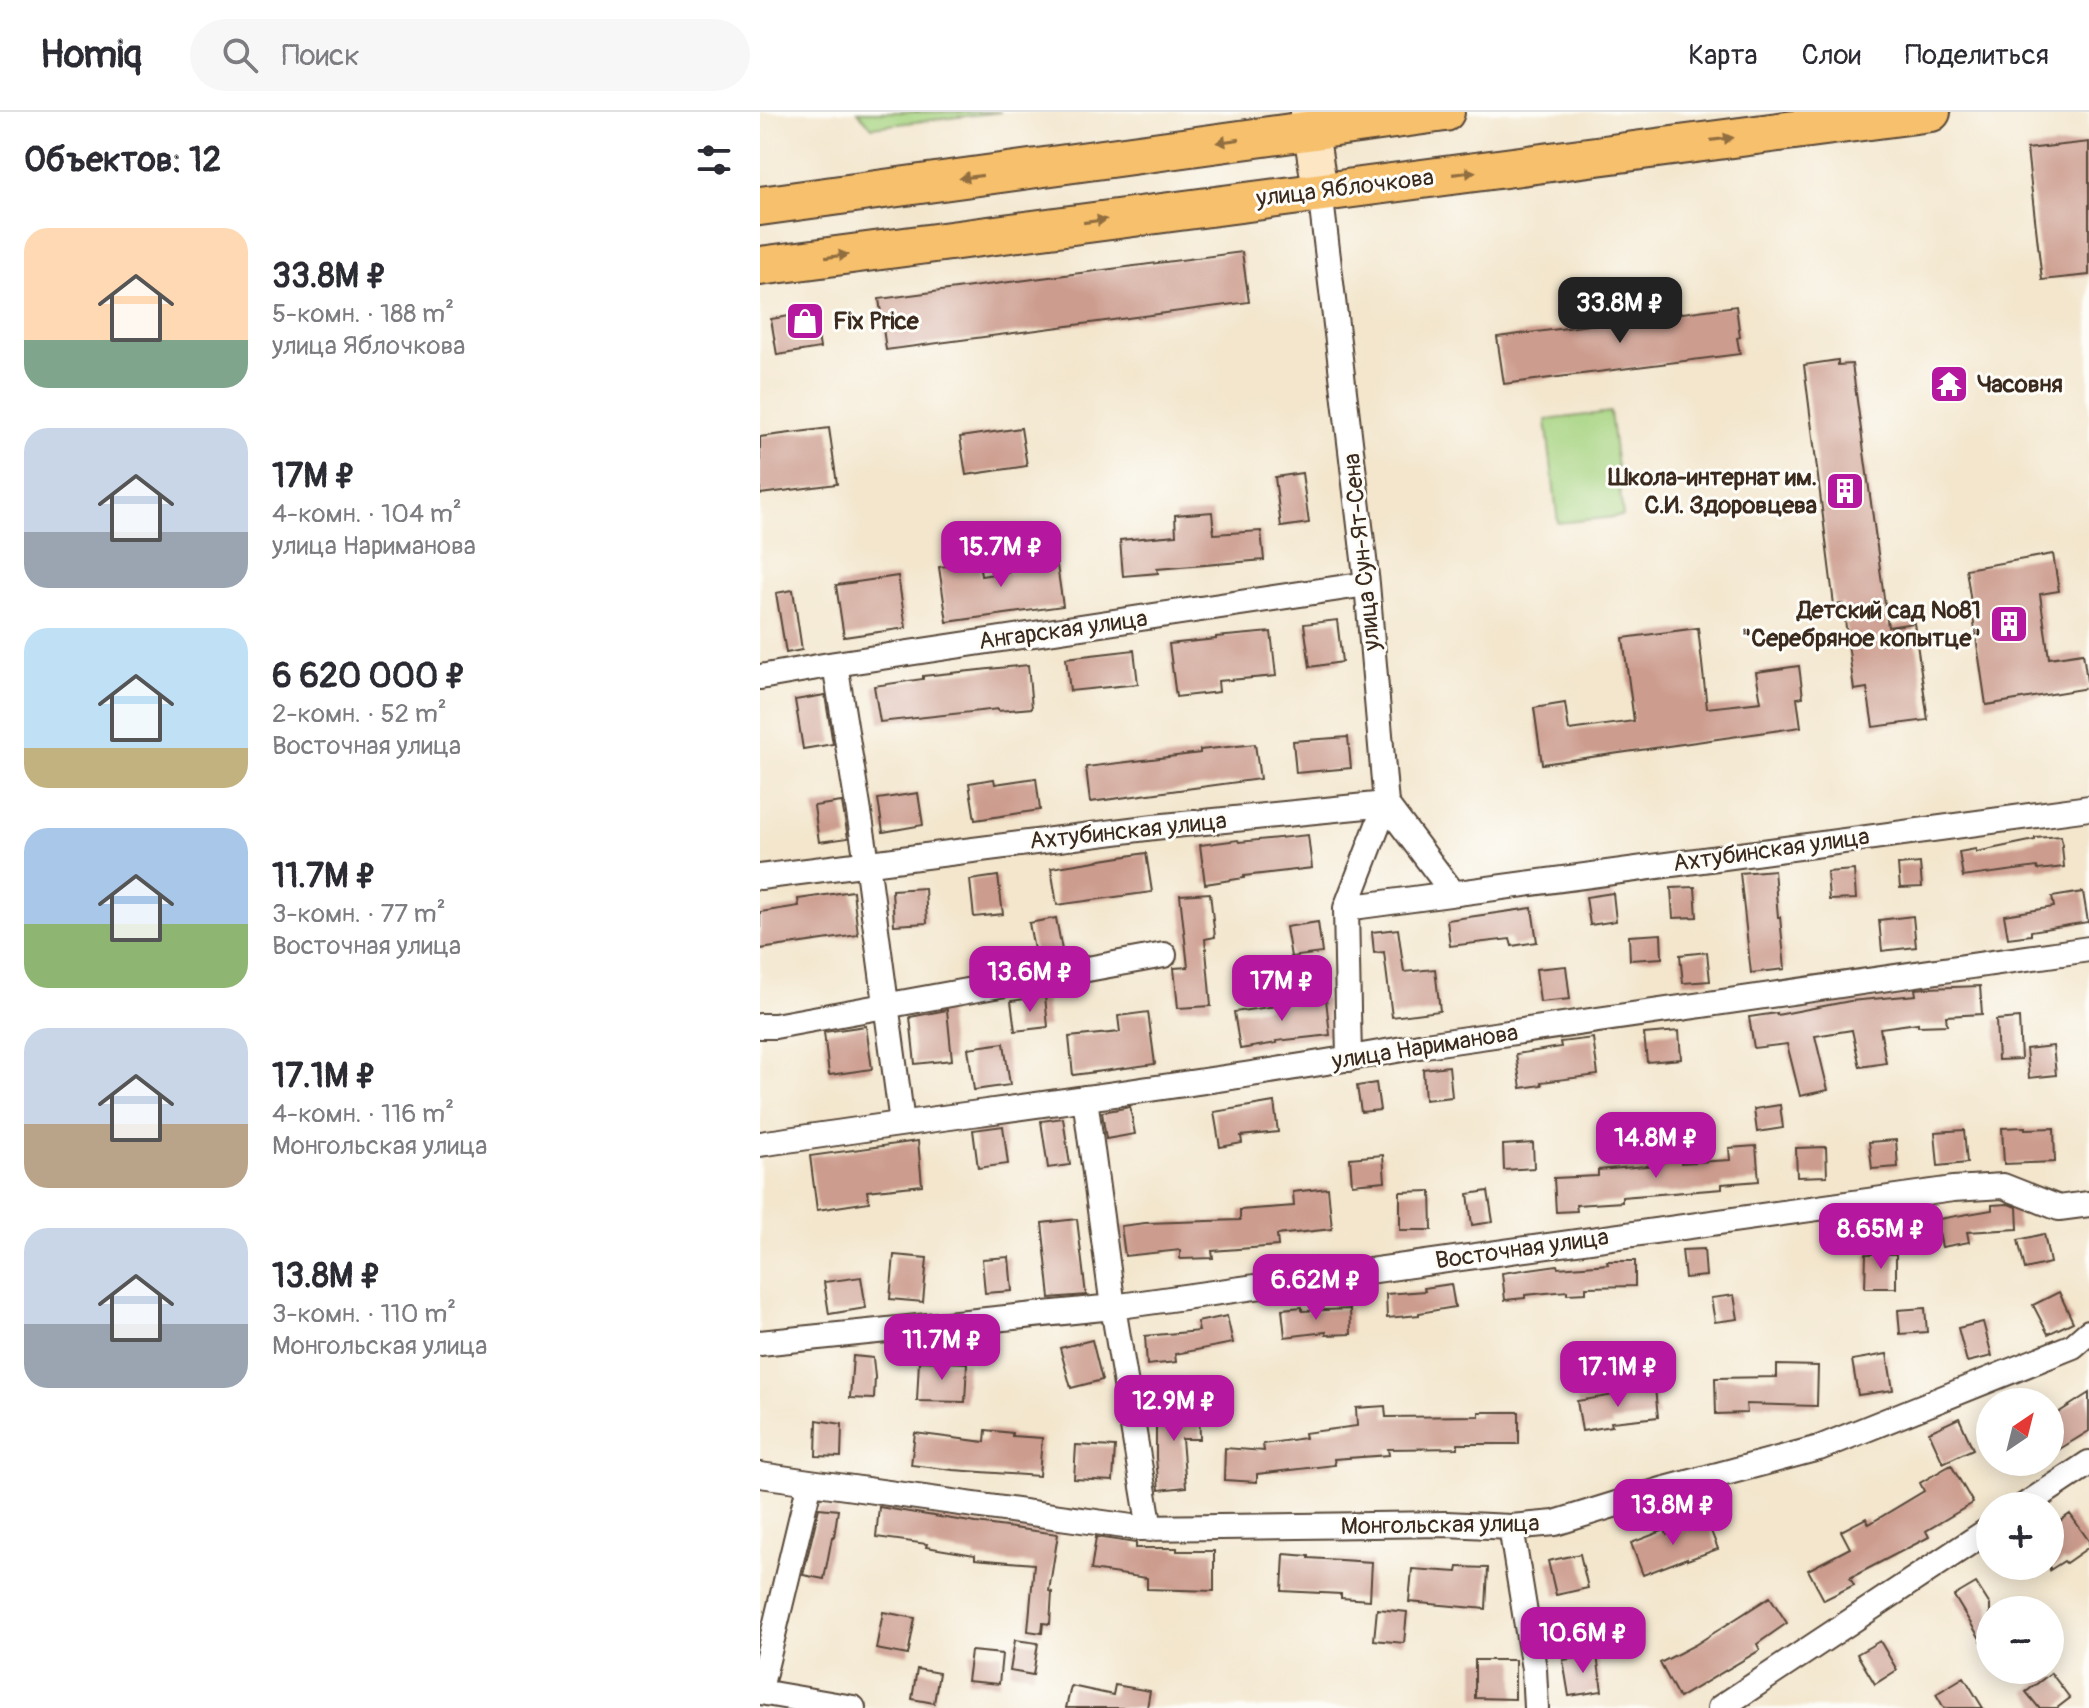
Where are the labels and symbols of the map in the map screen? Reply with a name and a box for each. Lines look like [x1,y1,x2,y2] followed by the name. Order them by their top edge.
[1710,132,1735,145] one-way arrow
[1216,135,1241,148] one-way arrow
[1254,163,1435,213] street label: улица Яблочкова
[1452,166,1477,179] one-way arrow
[958,171,983,184] one-way arrow
[1083,214,1108,227] one-way arrow
[825,249,850,262] one-way arrow
[1546,277,1694,345] pin: 33.8M ₽
[784,300,826,342] shop icon: Fix Price
[833,307,920,336] place label: Fix Price
[1928,363,1970,405] temple icon: Часовня
[1977,370,2063,399] place label: Часовня
[1337,452,1387,653] street label: улица Сун-Ят-Сена
[1607,463,1817,520] place label: Школа-интернат им. С.И. Здоровцева
[1824,470,1866,512] building icon: Школа-интернат им. С.И. Здоровцева
[927,521,1075,589] pin: 15.7M ₽
[1742,596,1981,653] place label: Детский сад №81 "Серебряное копытце"
[1988,603,2030,645] building icon: Детский сад №81 "Серебряное копытце"
[977,604,1149,656] street label: Ангарская улица
[1028,806,1228,856] street label: Ахтубинская улица
[1671,822,1871,878] street label: Ахтубинская улица
[956,946,1104,1014] pin: 13.6M ₽
[1226,955,1338,1023] pin: 17M ₽
[1329,1018,1520,1076] street label: улица Нариманова
[1582,1112,1730,1180] pin: 14.8M ₽
[1807,1203,1955,1271] pin: 8.65M ₽
[1434,1222,1610,1276] street label: Восточная улица
[1242,1254,1390,1322] pin: 6.62M ₽
[868,1314,1016,1382] pin: 11.7M ₽
[1544,1341,1692,1409] pin: 17.1M ₽
[1100,1375,1248,1443] pin: 12.9M ₽
[1976,1388,2064,1476] north arrow
[1599,1479,1747,1547] pin: 13.8M ₽
[1340,1509,1540,1541] street label: Монгольская улица
[1509,1607,1657,1675] pin: 10.6M ₽

